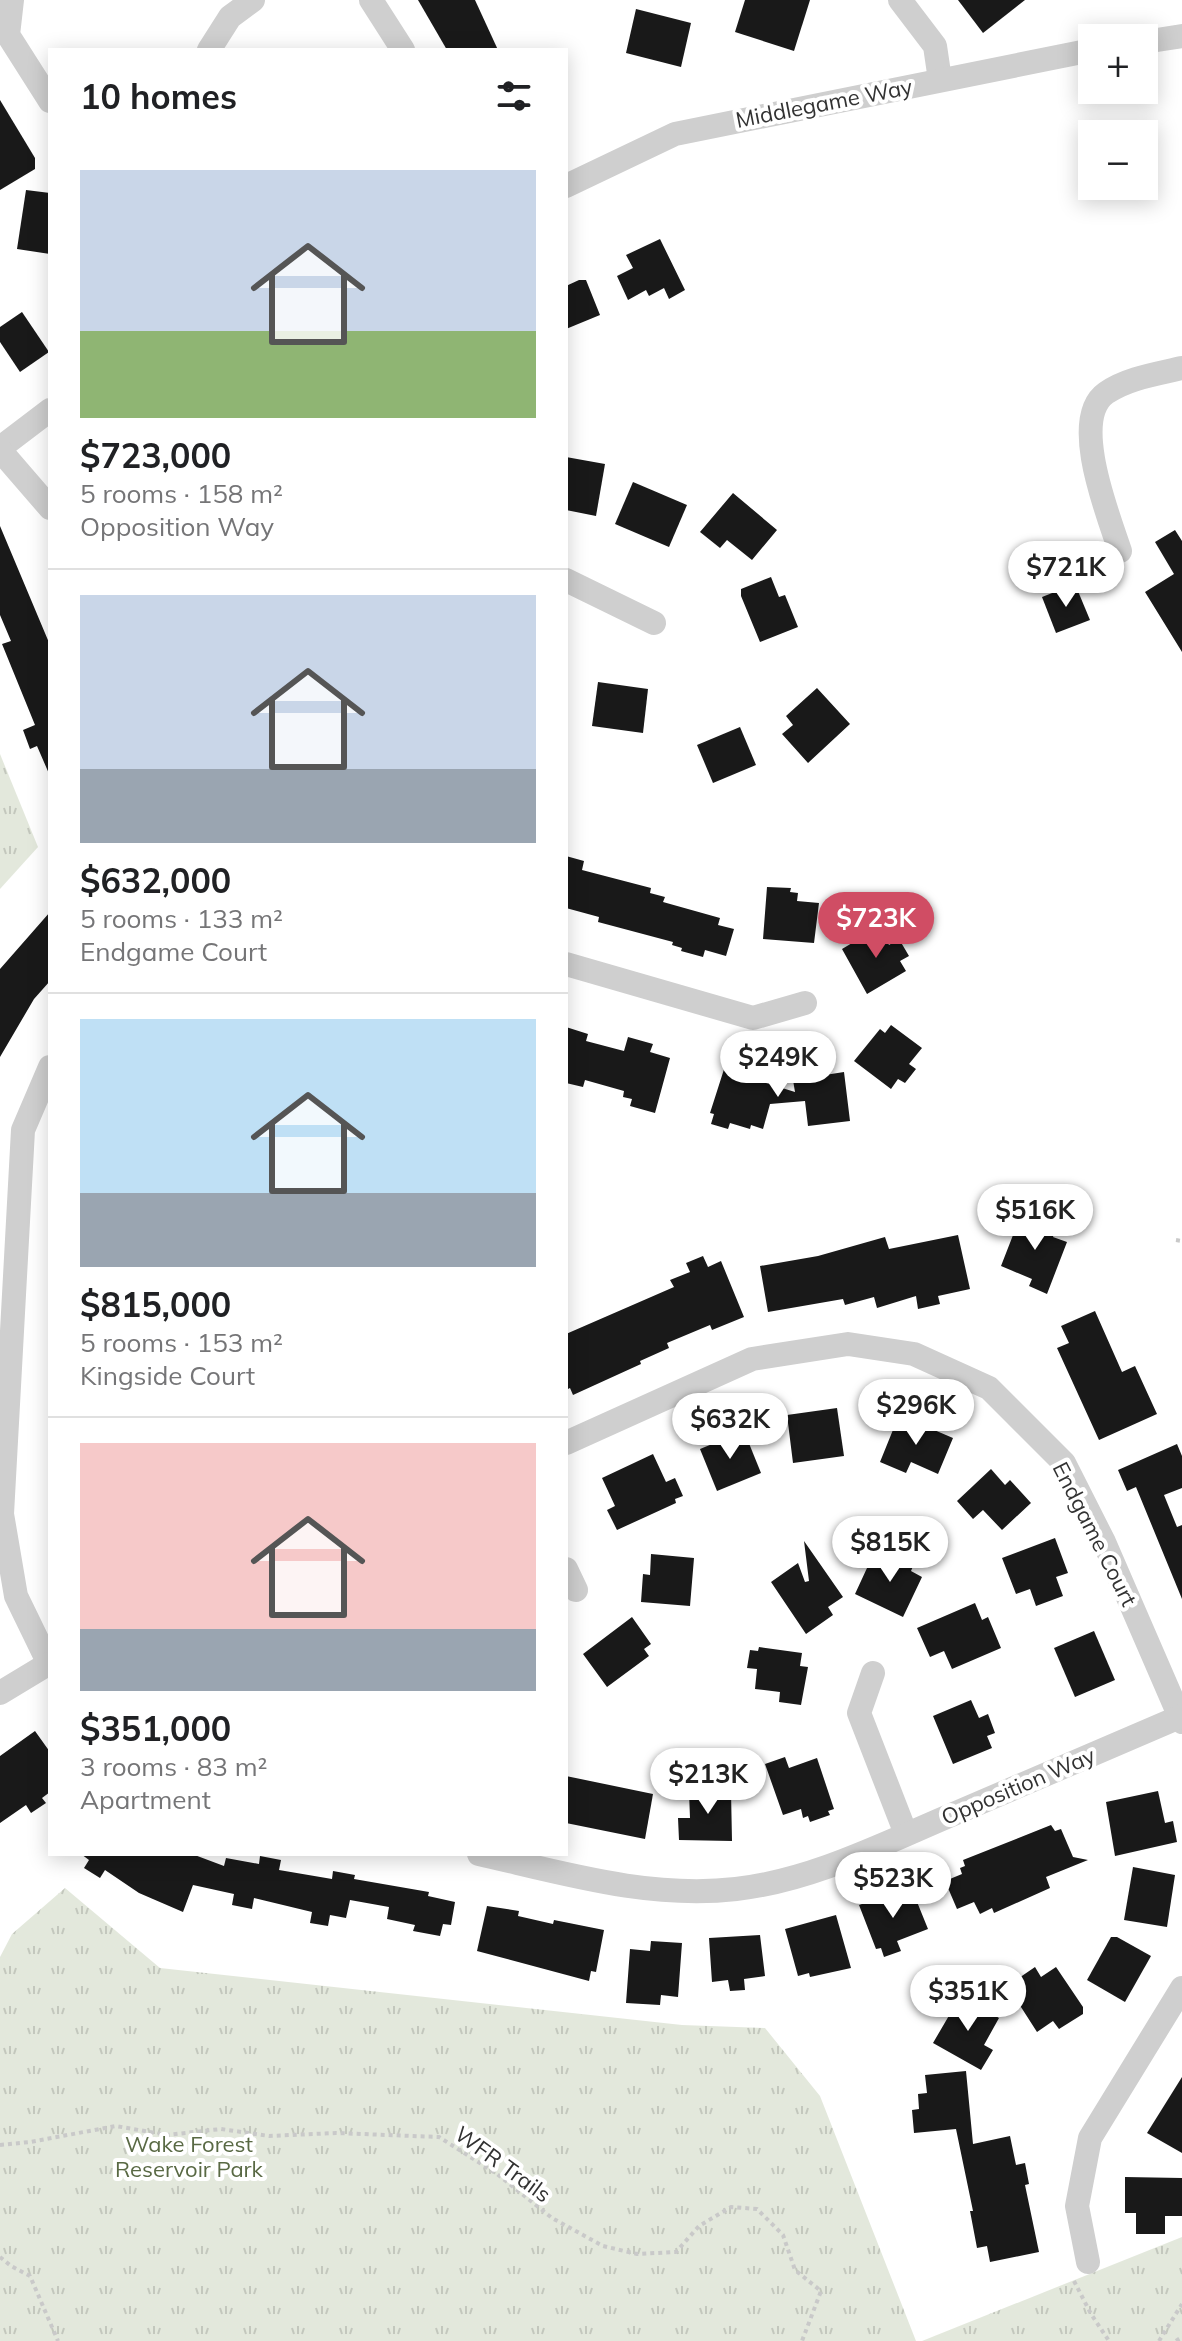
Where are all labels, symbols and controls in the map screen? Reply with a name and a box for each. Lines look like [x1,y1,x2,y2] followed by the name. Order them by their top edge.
[1078,24,1158,200] map controls
[1078,24,1158,104] button: +
[733,72,915,134] street label: Middlegame Way
[492,74,536,118] icon: filters
[80,75,237,118] text: 10 homes
[1078,120,1158,200] button: −
[236,222,380,366] icon: home
[80,434,231,477] text: $723,000
[80,477,283,510] text: 5 rooms · 158 m²
[80,510,274,543] text: Opposition Way
[1010,541,1122,609] pin: $721K
[1026,550,1106,583] text: $721K
[236,647,380,791] icon: home
[80,859,231,902] text: $632,000
[820,892,932,960] pin: $723K
[836,901,916,934] text: $723K
[80,902,283,935] text: 5 rooms · 133 m²
[80,935,267,968] text: Endgame Court
[722,1031,834,1099] pin: $249K
[738,1040,818,1073] text: $249K
[236,1071,380,1215] icon: home
[979,1184,1091,1252] pin: $516K
[995,1193,1075,1226] text: $516K
[80,1283,231,1326] text: $815,000
[80,1326,283,1359] text: 5 rooms · 153 m²
[80,1359,255,1392] text: Kingside Court
[860,1379,972,1447] pin: $296K
[876,1388,956,1421] text: $296K
[674,1393,786,1461] pin: $632K
[690,1402,770,1435] text: $632K
[1047,1457,1144,1611] street label: Endgame Court
[236,1495,380,1639] icon: home
[834,1516,946,1584] pin: $815K
[850,1525,930,1558] text: $815K
[80,1707,231,1750] text: $351,000
[937,1741,1099,1831] street label: Opposition Way
[652,1748,764,1816] pin: $213K
[80,1750,267,1783] text: 3 rooms · 83 m²
[668,1757,748,1790] text: $213K
[80,1783,211,1816] text: Apartment
[837,1852,949,1920] pin: $523K
[853,1861,933,1894] text: $523K
[912,1965,1024,2033] pin: $351K
[928,1974,1008,2007] text: $351K
[450,2120,556,2208] street label: WFR Trails
[115,2130,264,2183] park label: Wake Forest Reservoir Park

